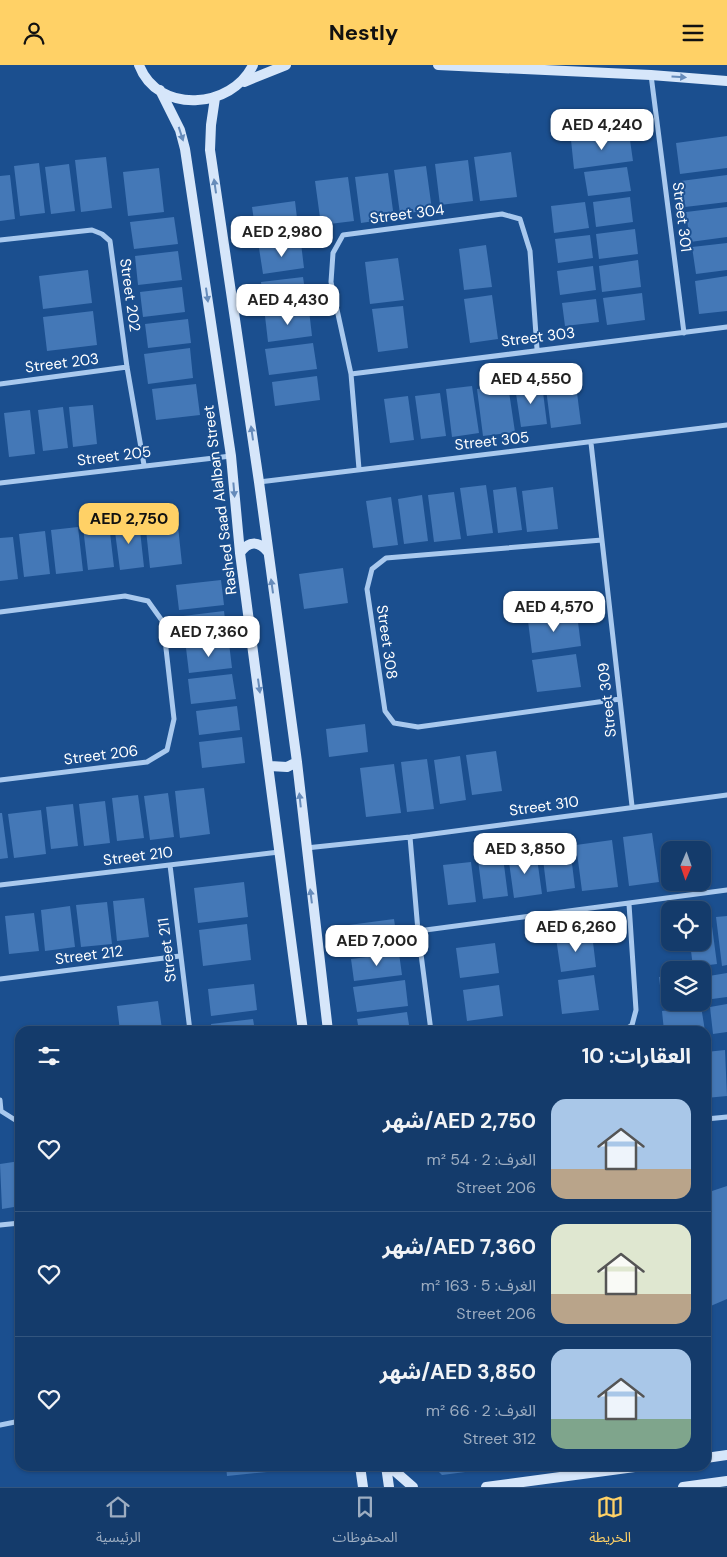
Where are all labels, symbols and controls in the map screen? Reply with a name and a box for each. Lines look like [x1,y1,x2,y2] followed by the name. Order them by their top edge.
[329,18,398,47] text: Nestly
[20,19,48,47] icon: person
[679,19,707,47] icon: menu
[671,73,687,81] one-way arrow
[545,109,659,151] pin: AED 4,240
[562,114,642,135] text: AED 4,240
[178,127,185,142] one-way arrow
[211,178,219,194] one-way arrow
[668,181,696,253] street label: Street 301
[369,200,445,228] street label: Street 304
[225,215,339,258] pin: AED 2,980
[242,221,322,242] text: AED 2,980
[115,257,145,333] street label: Street 202
[231,283,345,326] pin: AED 4,430
[203,287,211,303] one-way arrow
[247,289,329,310] text: AED 4,430
[500,323,576,351] street label: Street 303
[24,349,100,377] street label: Street 203
[474,363,588,405] pin: AED 4,550
[490,368,572,389] text: AED 4,550
[198,404,242,596] street label: Rashed Saad Alalban Street
[248,425,256,441] one-way arrow
[454,427,530,455] street label: Street 305
[76,442,152,470] street label: Street 205
[230,482,238,498] one-way arrow
[72,503,186,545] pin: AED 2,750
[90,508,168,529] text: AED 2,750
[268,578,276,594] one-way arrow
[497,591,611,633] pin: AED 4,570
[514,596,594,617] text: AED 4,570
[372,604,402,680] street label: Street 308
[152,615,266,658] pin: AED 7,360
[170,621,248,642] text: AED 7,360
[593,662,621,738] street label: Street 309
[255,678,263,694] one-way arrow
[63,741,139,769] street label: Street 206
[296,791,304,807] one-way arrow
[508,791,580,821] street label: Street 310
[468,833,582,875] pin: AED 3,850
[485,838,565,859] text: AED 3,850
[661,841,711,891] north arrow
[661,841,711,1011] map controls
[102,842,174,870] street label: Street 210
[307,888,315,904] one-way arrow
[661,901,711,951] button: locate
[519,911,633,953] pin: AED 6,260
[536,916,616,937] text: AED 6,260
[153,917,181,983] street label: Street 211
[320,925,434,967] pin: AED 7,000
[336,930,418,951] text: AED 7,000
[54,941,124,969] street label: Street 212
[661,961,711,1011] button: layers
[35,1042,63,1070] icon: filters
[582,1042,691,1070] text: العقارات: 10
[383,1107,536,1135] text: AED 2,750/شهر
[591,1119,651,1179] icon: home
[35,1135,63,1163] icon: heart
[426,1149,536,1170] text: الغرف: 2 · 54 m²
[456,1177,536,1198] text: Street 206
[383,1233,536,1261] text: AED 7,360/شهر
[591,1244,651,1304] icon: home
[35,1260,63,1288] icon: heart
[421,1275,536,1296] text: الغرف: 5 · 163 m²
[456,1303,536,1324] text: Street 206
[380,1358,536,1386] text: AED 3,850/شهر
[591,1369,651,1429] icon: home
[35,1385,63,1413] icon: heart
[426,1400,536,1421] text: الغرف: 2 · 66 m²
[463,1428,536,1449] text: Street 312
[96,1493,141,1552] tab: الرئيسية
[333,1493,398,1552] tab: المحفوظات
[589,1493,631,1552] tab: الخريطة

